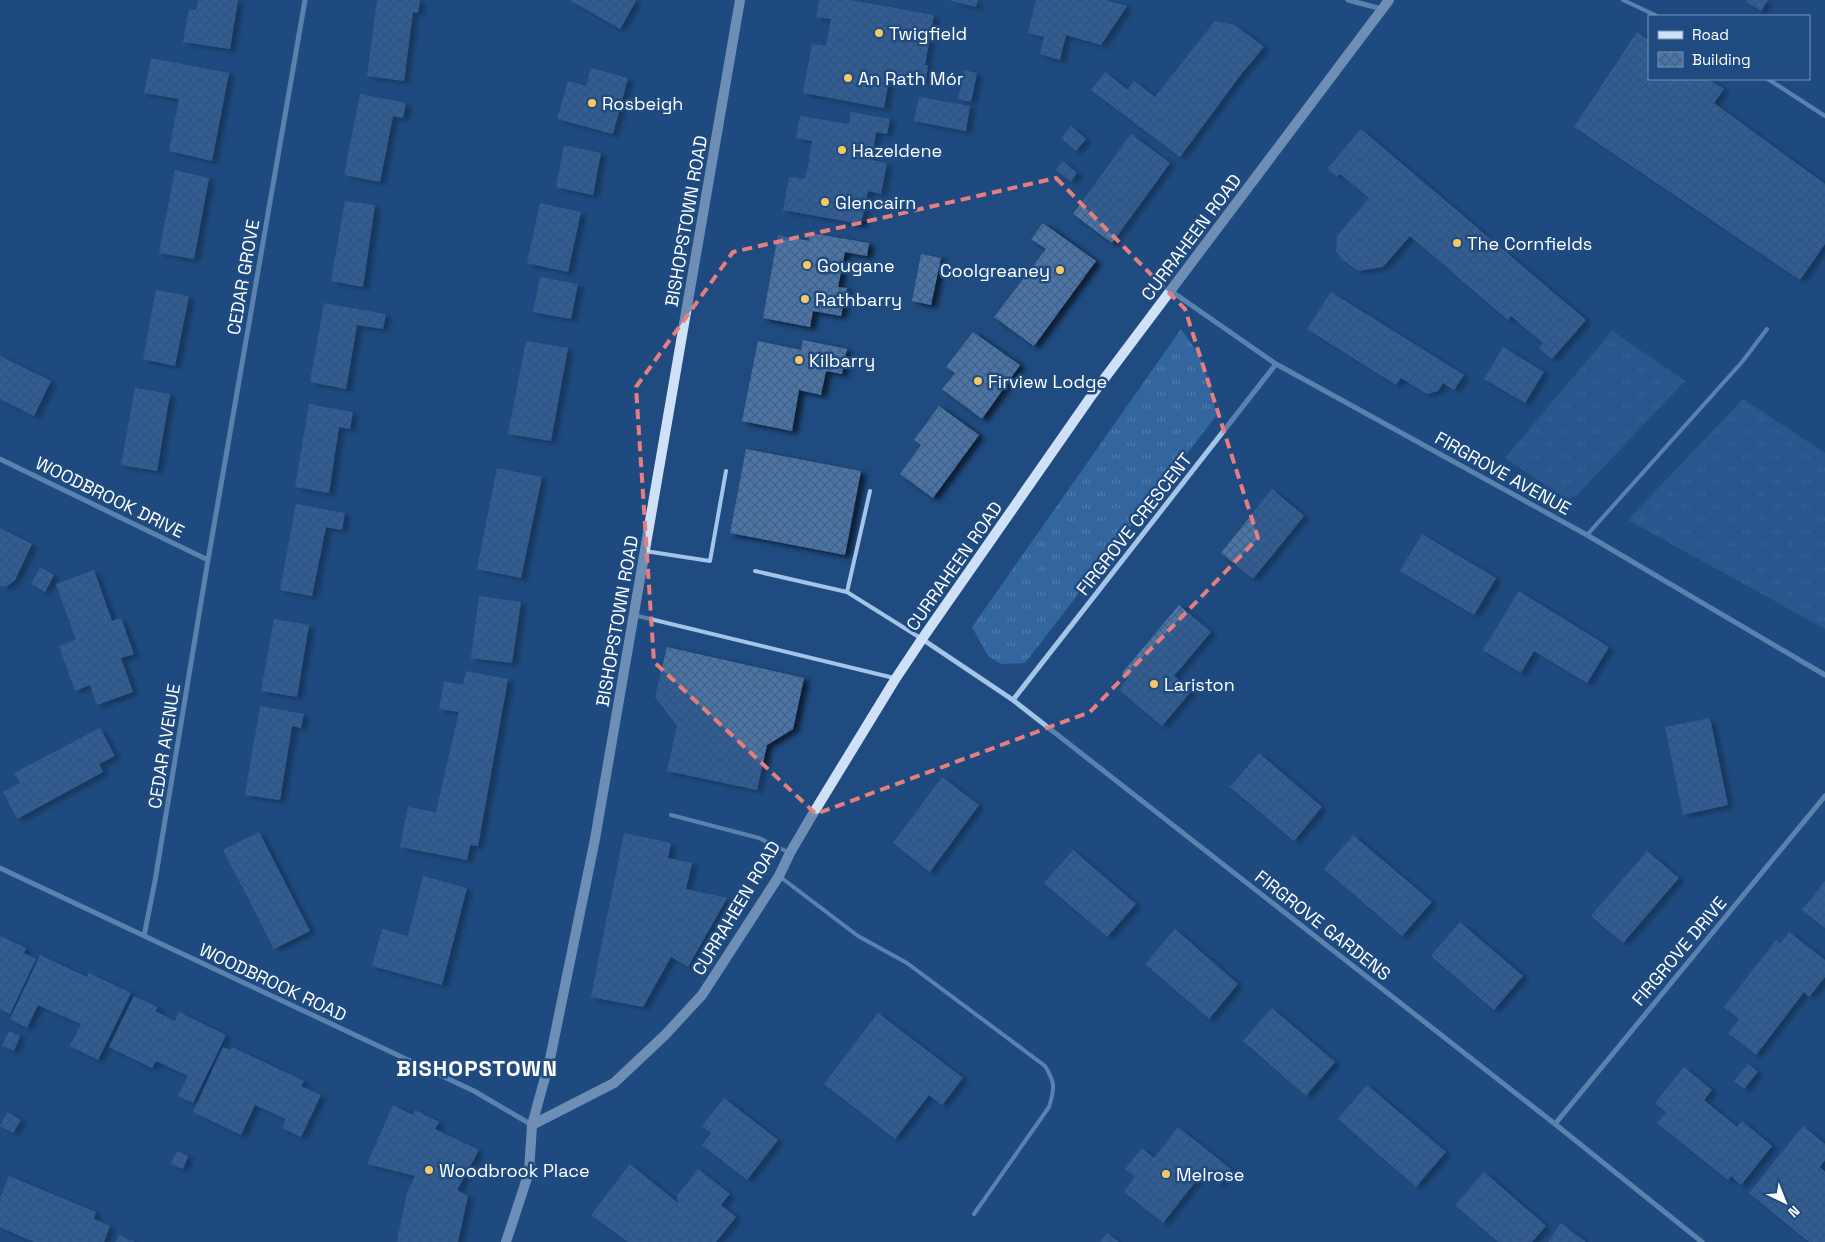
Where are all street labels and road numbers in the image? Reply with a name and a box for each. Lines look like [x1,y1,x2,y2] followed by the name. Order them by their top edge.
[660,134,712,308] street label: BISHOPSTOWN ROAD
[1136,169,1246,305] street label: CURRAHEEN ROAD
[222,217,264,337] street label: CEDAR GROVE
[1431,426,1575,520] street label: FIRGROVE AVENUE
[1071,448,1197,600] street label: FIRGROVE CRESCENT
[32,451,188,543] street label: WOODBROOK DRIVE
[901,497,1007,635] street label: CURRAHEEN ROAD
[591,534,643,708] street label: BISHOPSTOWN ROAD
[143,682,185,810] street label: CEDAR AVENUE
[687,837,785,979] street label: CURRAHEEN ROAD
[1251,865,1395,985] street label: FIRGROVE GARDENS
[1627,892,1731,1010] street label: FIRGROVE DRIVE
[196,938,350,1026] street label: WOODBROOK ROAD

